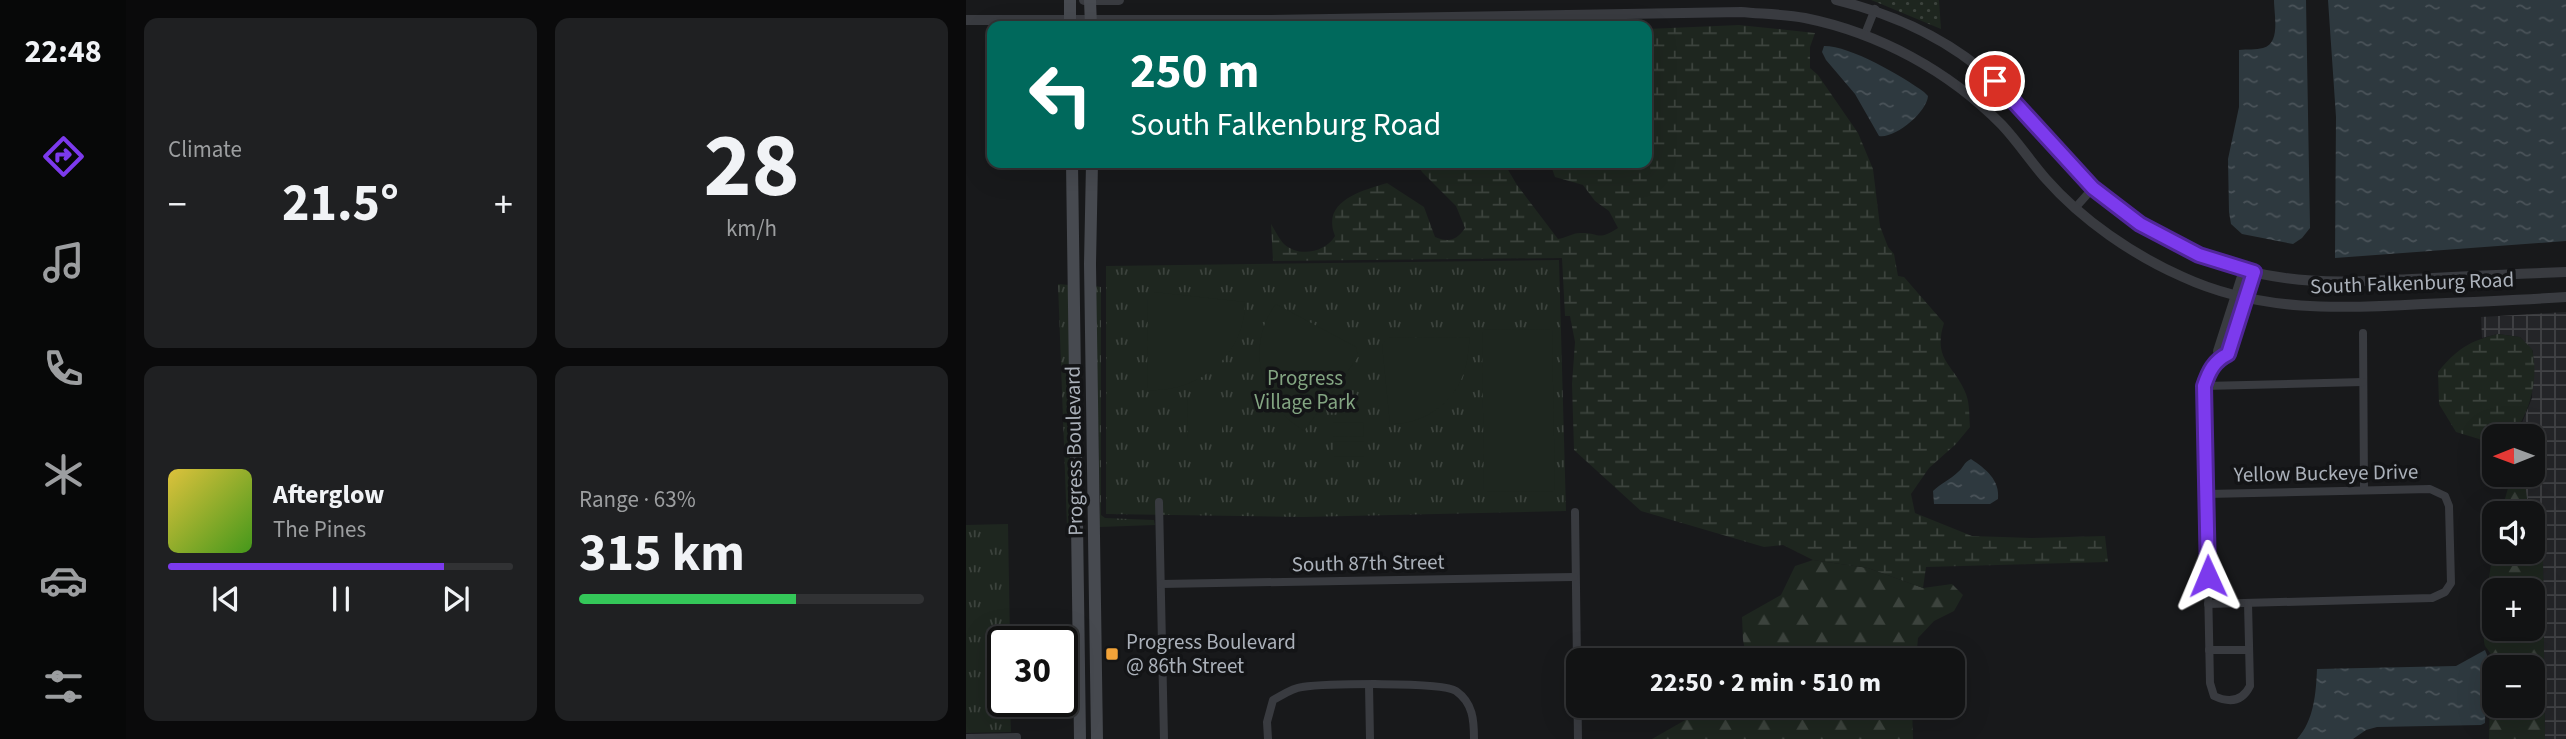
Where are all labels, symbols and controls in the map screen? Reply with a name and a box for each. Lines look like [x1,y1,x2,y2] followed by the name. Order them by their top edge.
[24,29,102,75] text: 22:48
[1130,37,1259,107] text: 250 m
[1015,49,1106,140] icon: left
[1965,51,2025,111] pin
[1976,62,2014,100] icon: arrive
[703,102,800,231] text: 28
[1130,102,1441,148] text: South Falkenburg Road
[39,132,88,181] icon: directions
[168,133,242,166] text: Climate
[282,167,399,241] text: 21.5°
[168,178,187,232] text: −
[494,178,513,232] text: +
[726,212,777,245] text: km/h
[39,238,88,287] icon: music
[2309,264,2515,302] street label: South Falkenburg Road
[39,344,88,393] icon: phone
[1254,363,1356,417] park label: Progress Village Park
[1058,366,1090,536] street label: Progress Boulevard
[2482,424,2544,486] north arrow
[2482,424,2545,718] map controls
[39,450,88,499] icon: climate
[2232,456,2419,490] street label: Yellow Buckeye Drive
[273,476,384,513] text: Afterglow
[579,483,696,516] text: Range · 63%
[2482,501,2545,564] button: sound
[273,513,366,546] text: The Pines
[579,517,745,591] text: 315 km
[2171,539,2245,613] position arrow
[1291,547,1445,579] street label: South 87th Street
[39,556,88,605] icon: car
[2482,578,2545,641] button: +
[207,580,245,618] icon: previous
[322,580,360,618] icon: pause
[437,580,475,618] icon: next
[987,626,1078,717] speed limit sign: 30
[1126,627,1296,681] place label: Progress Boulevard @ 86th Street
[1104,646,1120,662] marker: Progress Boulevard @ 86th Street
[2482,655,2545,718] button: −
[39,662,88,711] icon: filters
[1650,664,1881,701] text: 22:50 · 2 min · 510 m

